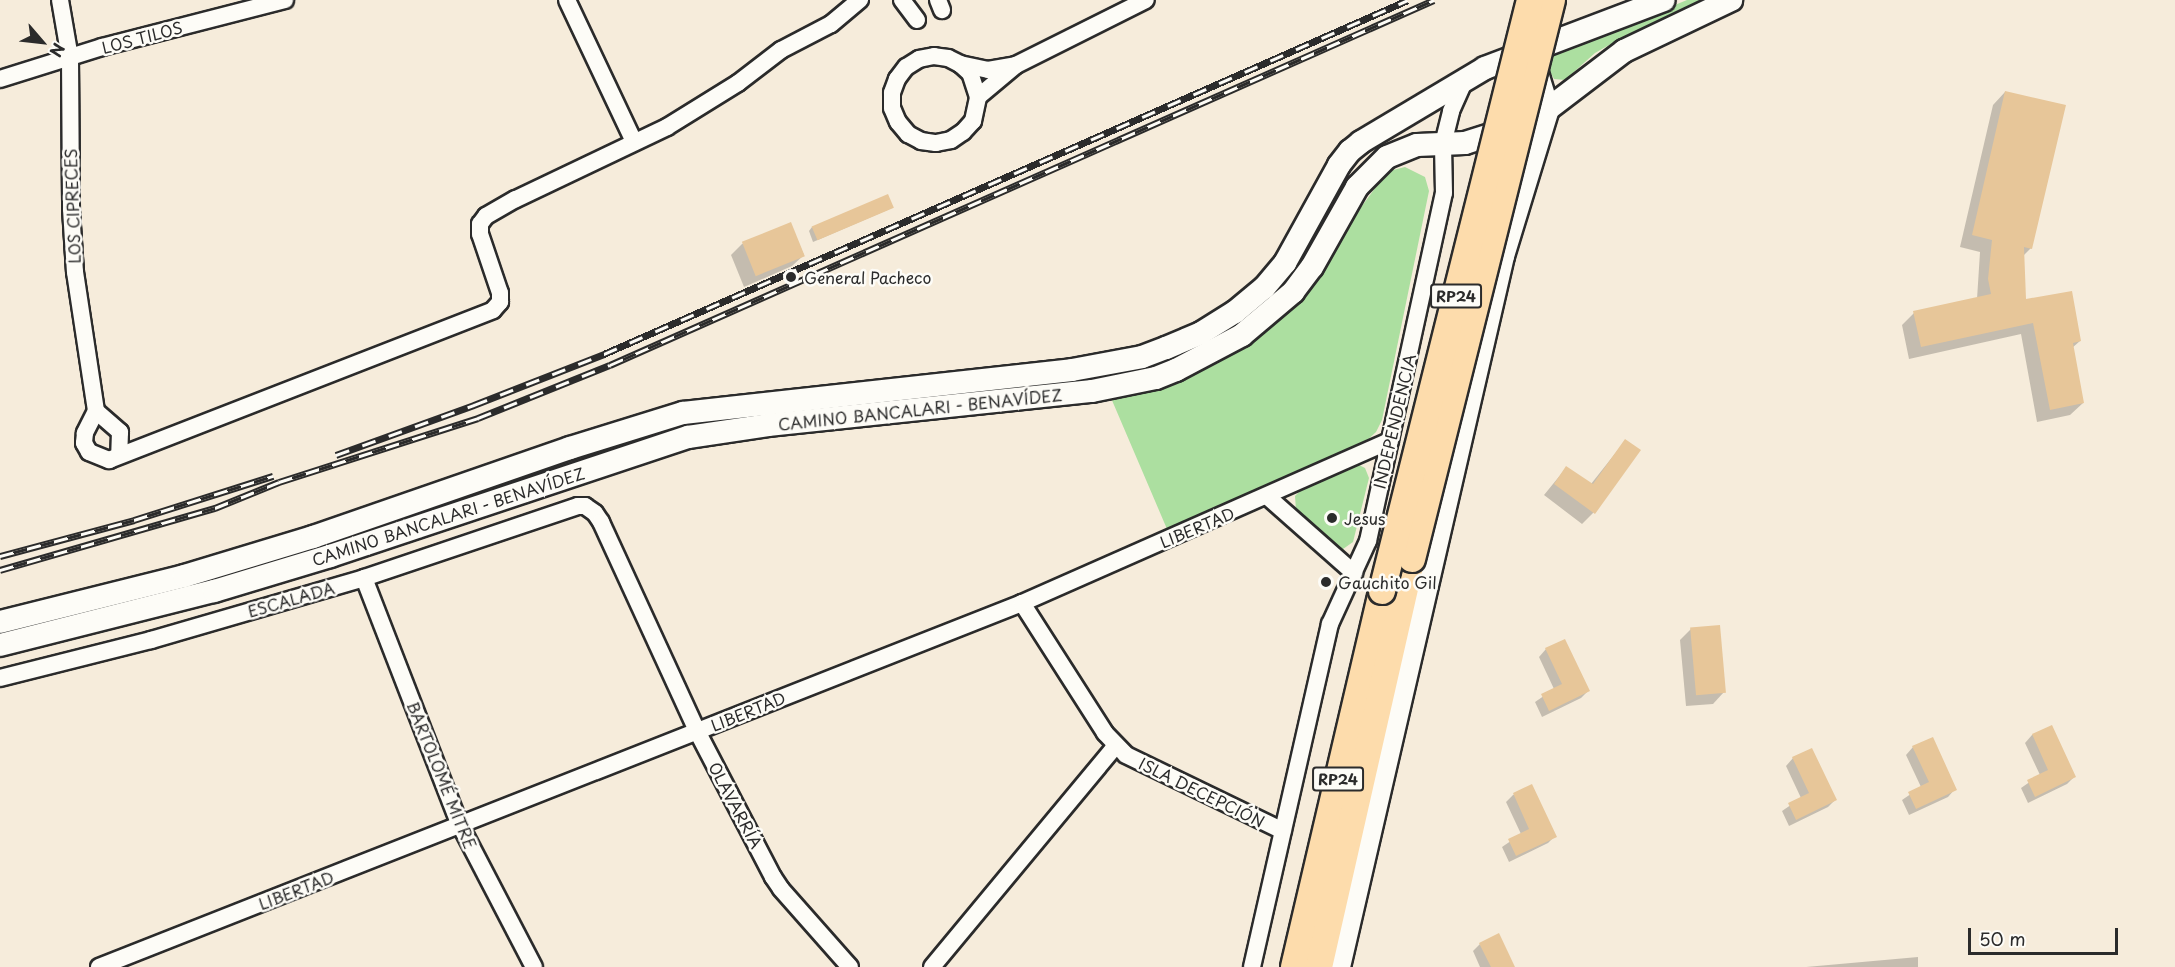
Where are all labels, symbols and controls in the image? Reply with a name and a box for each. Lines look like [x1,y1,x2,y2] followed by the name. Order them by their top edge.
[12,12,72,72] north arrow
[99,17,185,57] street label: LOS TILOS
[44,39,71,62] text: N
[60,148,84,264] street label: LOS CIPRECES
[804,267,932,287] place label: General Pacheco
[782,268,800,286] marker: General Pacheco
[1429,284,1483,308] road number: RP24
[1369,351,1419,491] street label: INDEPENDENCIA
[777,385,1063,433] street label: CAMINO BANCALARI - BENAVÍDEZ
[310,463,586,569] street label: CAMINO BANCALARI - BENAVÍDEZ
[1157,503,1237,551] street label: LIBERTAD
[1344,508,1385,528] place label: Jesus
[1325,511,1339,525] marker: Jesus
[1338,572,1436,592] place label: Gauchito Gil
[1319,575,1333,589] marker: Gauchito Gil
[245,577,337,621] street label: ESCALADA
[708,687,788,735] street label: LIBERTAD
[403,698,481,852] street label: BARTOLOMÉ MITRE
[1136,753,1268,831] street label: ISLA DECEPCIÓN
[705,759,767,851] street label: OLAVARRÍA
[1311,767,1365,791] road number: RP24
[256,867,336,913] street label: LIBERTAD
[1971,916,2121,954] scale bar
[1979,925,2026,952] text: 50 m

